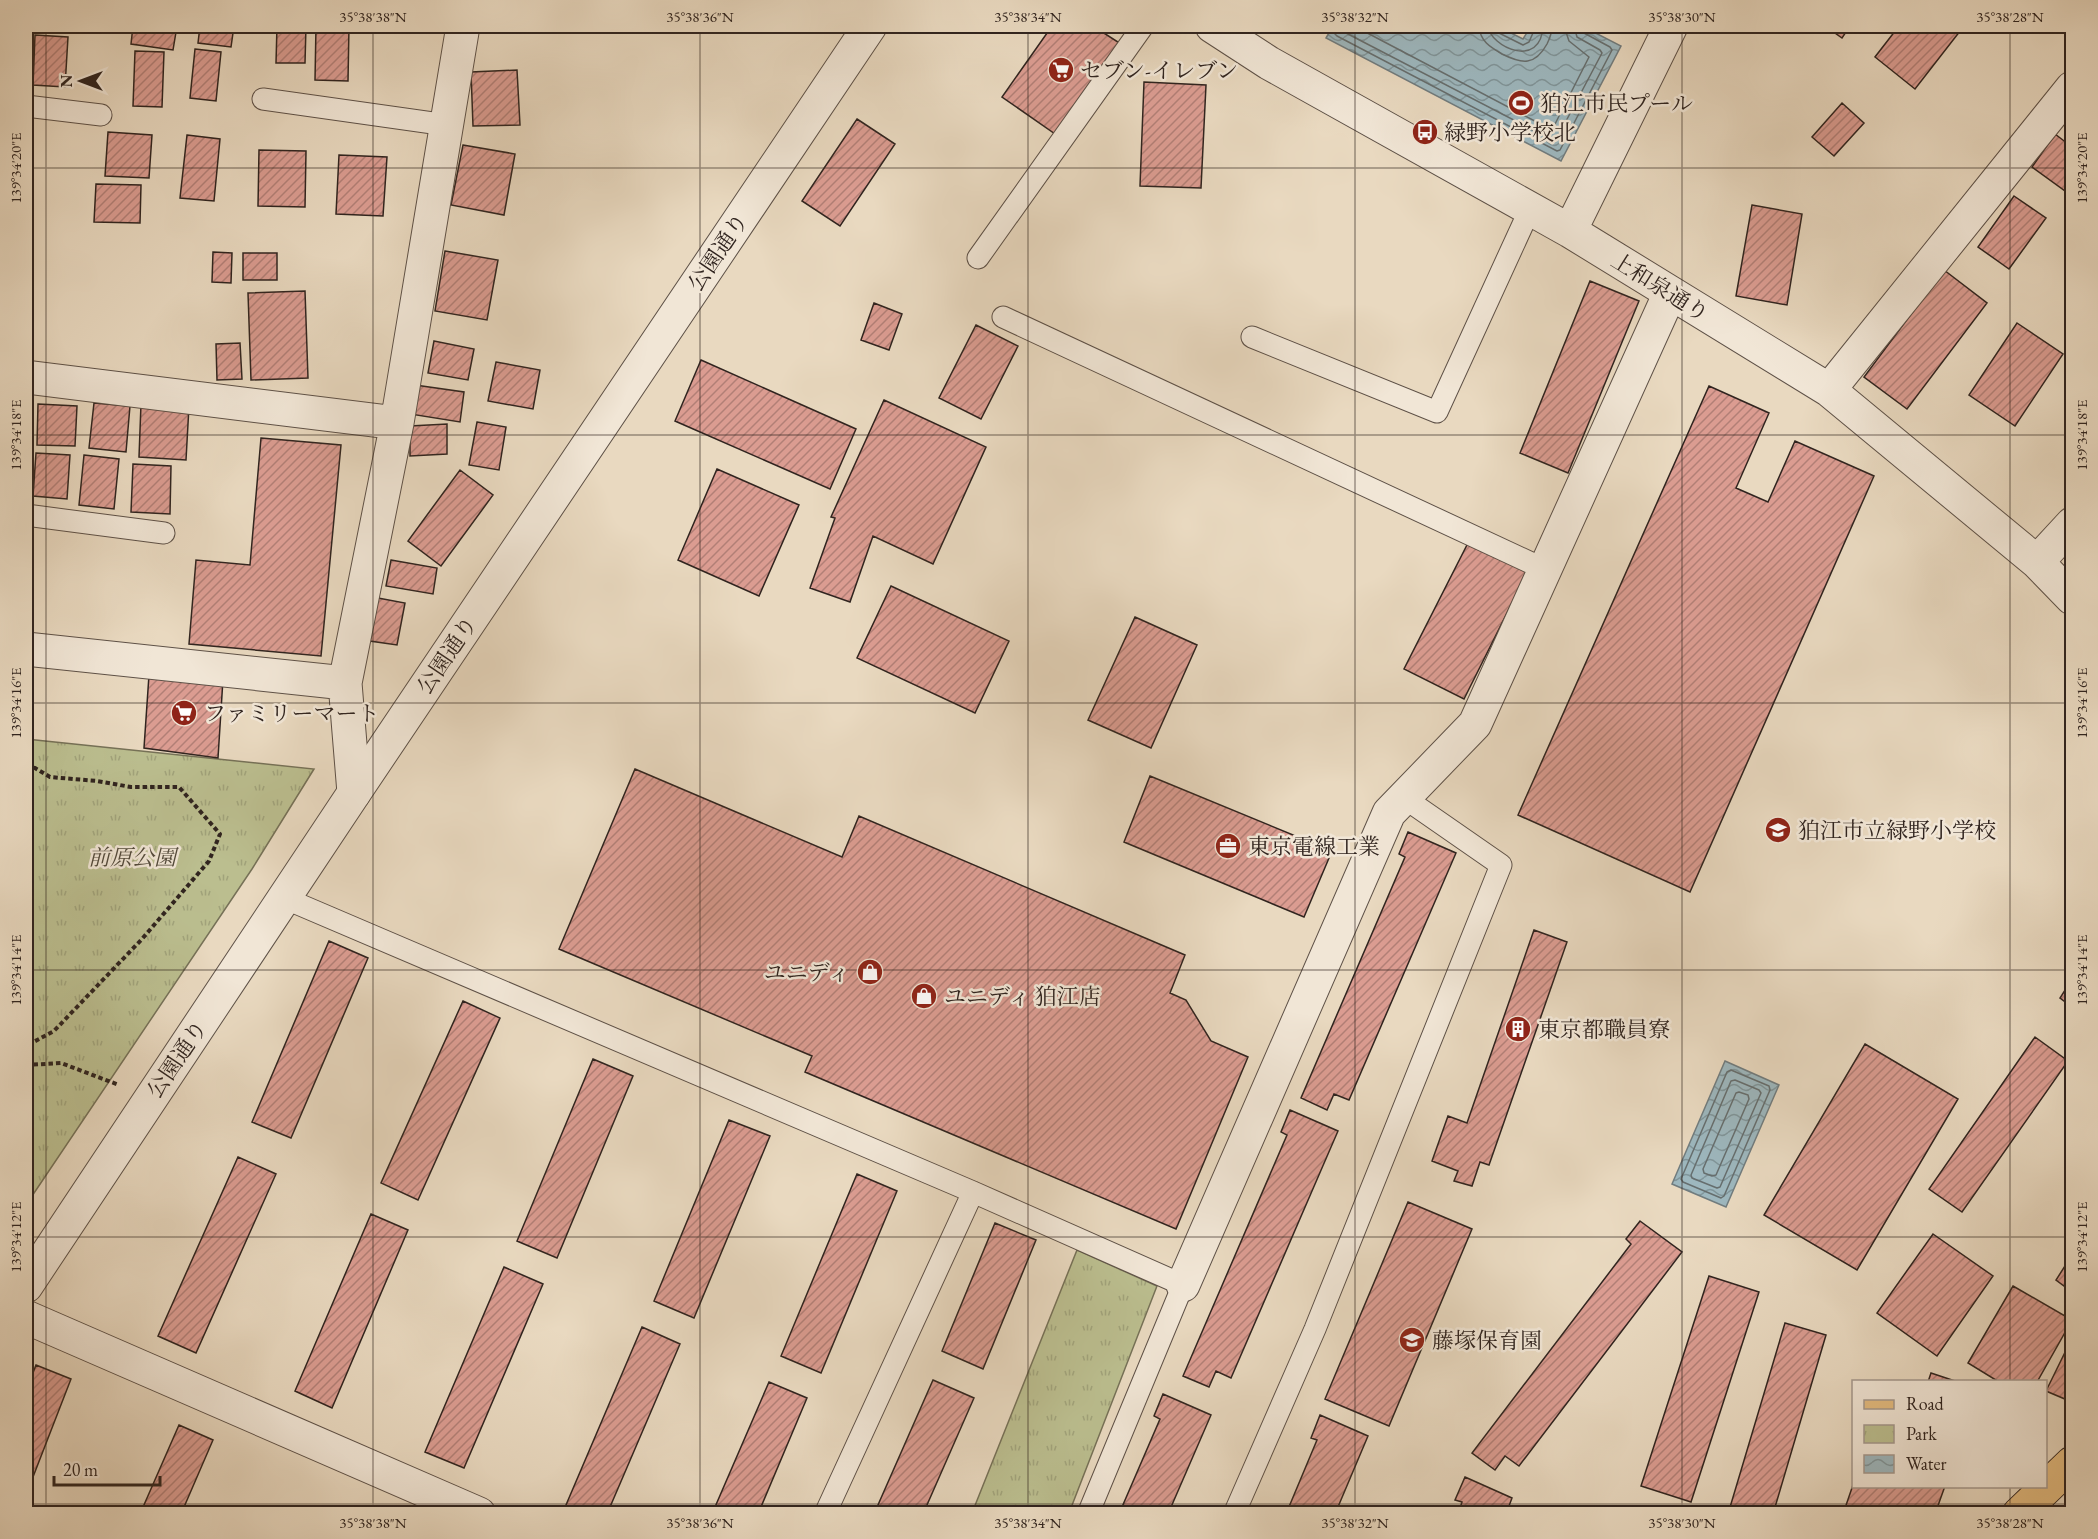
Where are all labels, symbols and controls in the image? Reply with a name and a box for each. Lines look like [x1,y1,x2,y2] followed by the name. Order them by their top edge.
[339,7,407,26] text: 35°38'38"N
[666,7,734,26] text: 35°38'36"N
[994,7,1062,26] text: 35°38'34"N
[1321,7,1389,26] text: 35°38'32"N
[1648,7,1716,26] text: 35°38'30"N
[1976,7,2044,26] text: 35°38'28"N
[51,51,111,111] north arrow
[1046,55,1076,85] supermarket icon: セブン-イレブン
[1080,56,1238,85] place label: セブン-イレブン
[56,74,77,87] text: N
[1506,88,1536,118] sports icon: 狛江市民プール
[1540,89,1693,118] place label: 狛江市民プール
[1410,117,1440,147] bus stop icon: 緑野小学校北
[1444,118,1576,147] place label: 緑野小学校北
[6,132,25,204] text: 139°34'20"E
[2072,132,2091,204] text: 139°34'20"E
[681,207,755,297] street label: 公園通り
[1606,246,1714,328] street label: 上和泉通り
[6,399,25,471] text: 139°34'18"E
[2072,399,2091,471] text: 139°34'18"E
[410,610,484,700] street label: 公園通り
[6,667,25,739] text: 139°34'16"E
[2072,667,2091,739] text: 139°34'16"E
[169,698,199,728] supermarket icon: ファミリーマート
[204,699,380,728] place label: ファミリーマート
[1763,815,1793,845] school or university icon: 狛江市立緑野小学校
[1798,816,1996,845] place label: 狛江市立緑野小学校
[1213,831,1243,861] office icon: 東京電線工業
[1248,832,1380,861] place label: 東京電線工業
[88,843,179,872] park label: 前原公園
[6,934,25,1006] text: 139°34'14"E
[2072,934,2091,1006] text: 139°34'14"E
[855,957,885,987] shop icon: ユニディ
[764,958,850,987] place label: ユニディ
[909,981,939,1011] shop icon: ユニディ 狛江店
[944,982,1101,1011] place label: ユニディ 狛江店
[140,1014,214,1104] street label: 公園通り
[1503,1014,1533,1044] building icon: 東京都職員寮
[1538,1015,1670,1044] place label: 東京都職員寮
[6,1201,25,1273] text: 139°34'12"E
[2072,1201,2091,1273] text: 139°34'12"E
[1397,1325,1427,1355] school or university icon: 藤塚保育園
[1432,1326,1542,1355] place label: 藤塚保育園
[1852,1380,2047,1488] legend
[1906,1392,1945,1415] text: Road
[1906,1422,1937,1445] text: Park
[54,1449,160,1487] scale bar
[1906,1452,1947,1475] text: Water
[63,1458,98,1481] text: 20 m
[339,1513,407,1532] text: 35°38'38"N
[666,1513,734,1532] text: 35°38'36"N
[994,1513,1062,1532] text: 35°38'34"N
[1321,1513,1389,1532] text: 35°38'32"N
[1648,1513,1716,1532] text: 35°38'30"N
[1976,1513,2044,1532] text: 35°38'28"N

